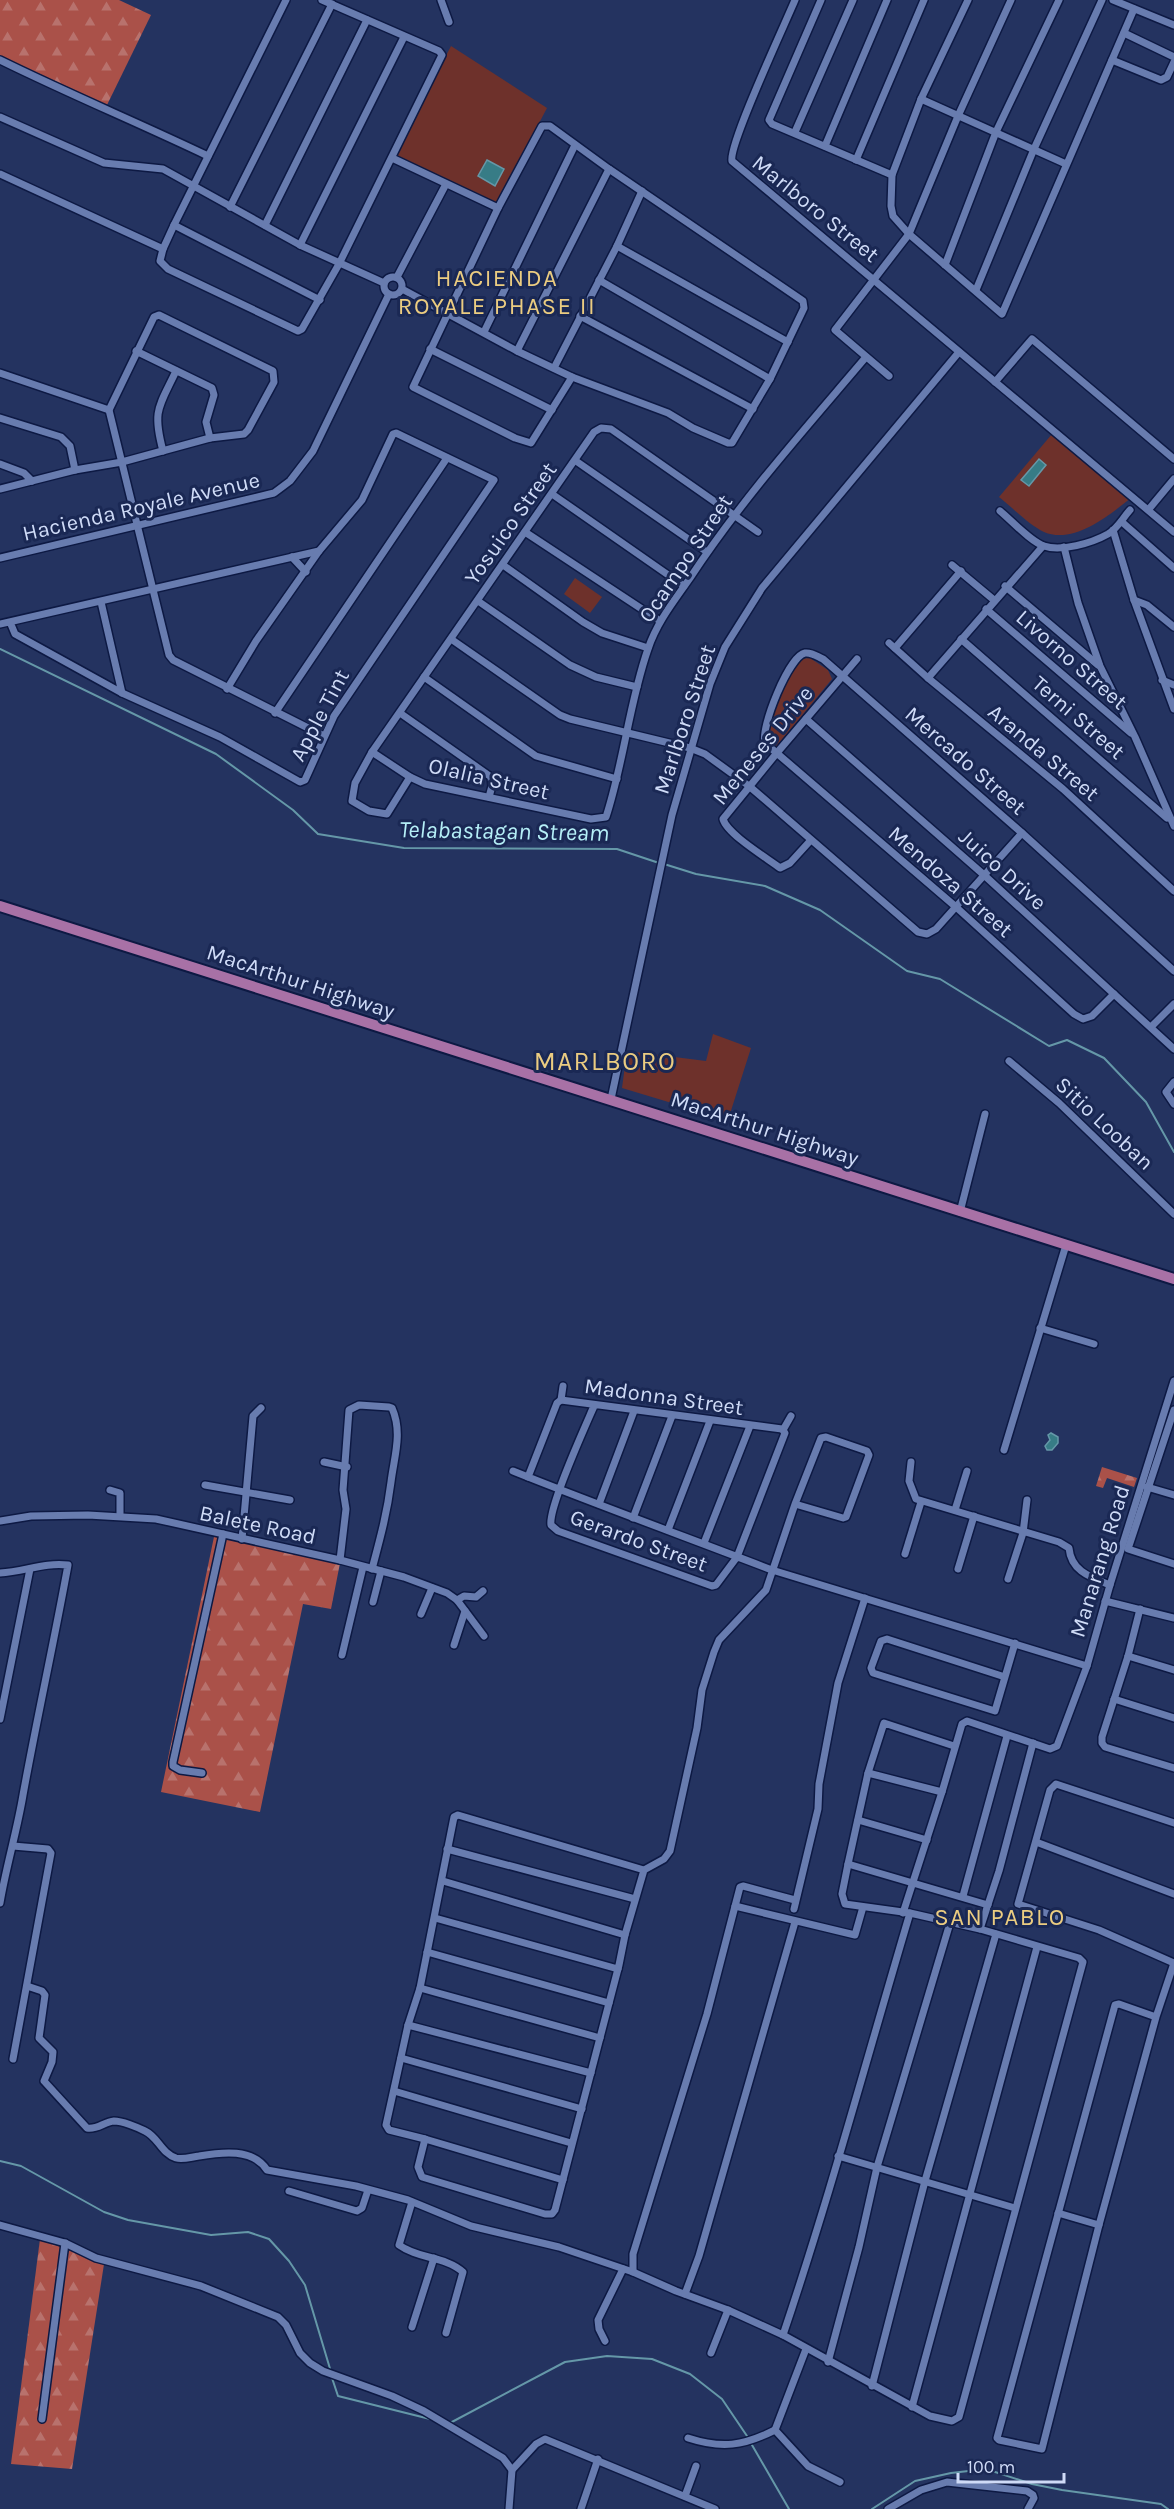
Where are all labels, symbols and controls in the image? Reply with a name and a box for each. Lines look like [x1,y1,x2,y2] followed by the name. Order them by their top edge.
[747,150,884,268] street label: Marlboro Street
[398,264,596,320] district label: HACIENDA ROYALE PHASE II
[459,458,563,590] street label: Yosuico Street
[20,467,262,547] street label: Hacienda Royale Avenue
[633,490,738,627] street label: Ocampo Street
[1010,604,1132,715] street label: Livorno Street
[649,641,721,797] street label: Marlboro Street
[285,665,355,766] street label: Apple Tint
[1027,671,1130,765] street label: Terni Street
[707,681,819,810] street label: Meneses Drive
[983,699,1104,807] street label: Aranda Street
[899,701,1031,820] street label: Mercado Street
[426,752,552,805] street label: Olalia Street
[399,815,609,847] water label: Telabastagan Stream
[883,821,1018,943] street label: Mendoza Street
[953,824,1051,916] street label: Juico Drive
[203,939,398,1025] street label: MacArthur Highway
[534,1046,676,1077] district label: MARLBORO
[1050,1072,1159,1176] street label: Sitio Looban
[667,1086,862,1172] street label: MacArthur Highway
[583,1373,745,1421] street label: Madonna Street
[1064,1482,1135,1641] street label: Manarang Road
[197,1500,319,1550] street label: Balete Road
[566,1504,711,1578] street label: Gerardo Street
[934,1903,1066,1931] district label: SAN PABLO
[958,2446,1064,2484] scale bar
[967,2456,1015,2478] text: 100 m

